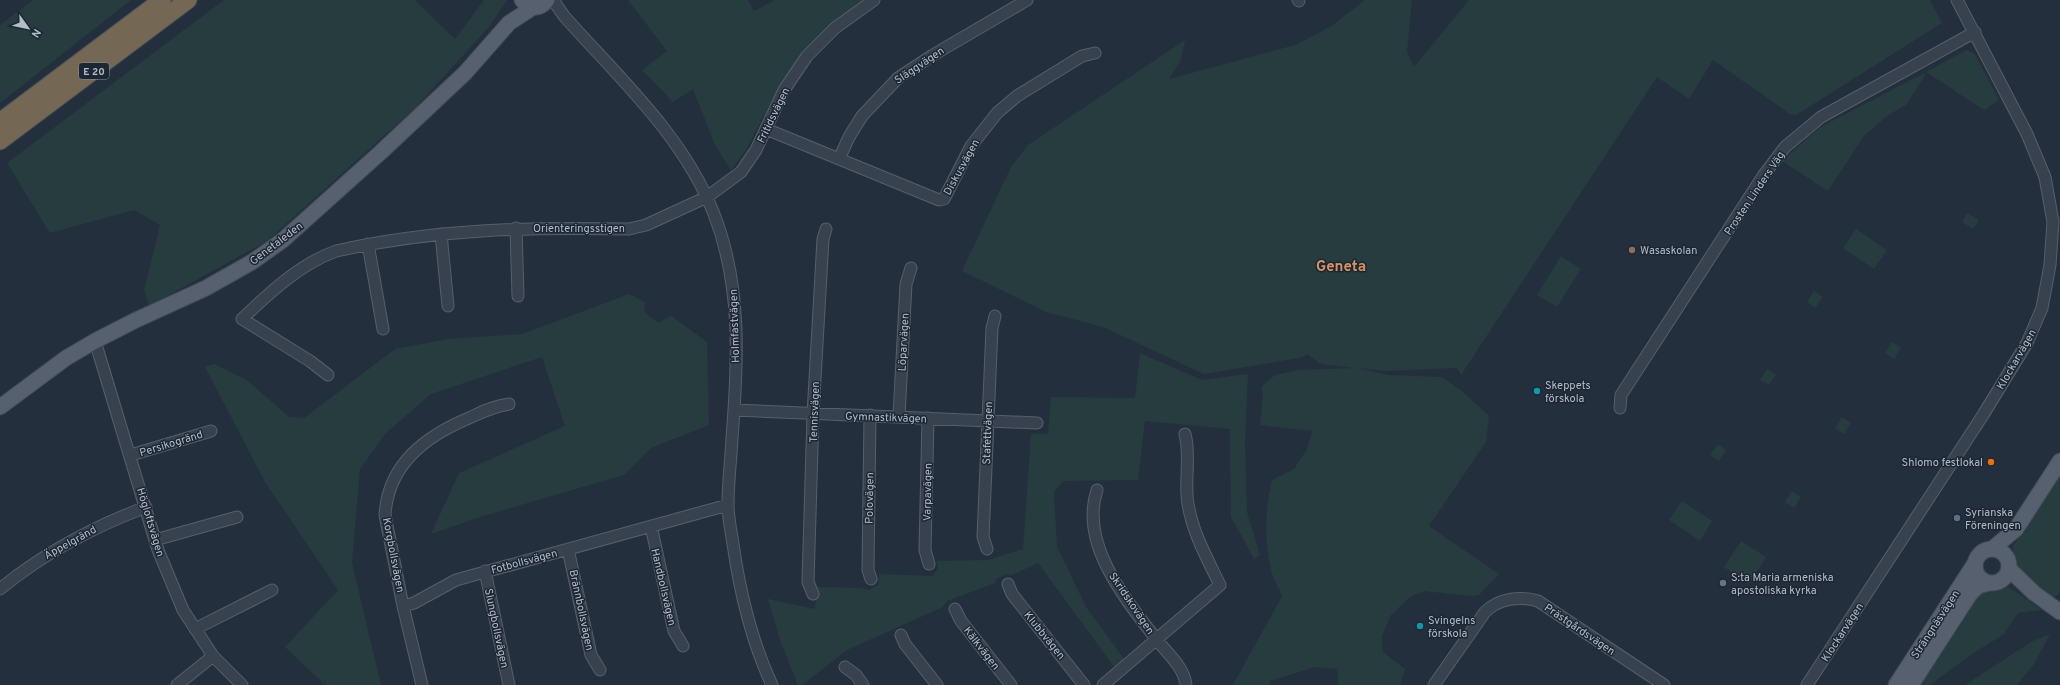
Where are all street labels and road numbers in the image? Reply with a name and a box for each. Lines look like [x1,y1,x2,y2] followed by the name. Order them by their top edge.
[892,44,947,88] street label: Släggvägen
[79,63,109,79] road number: E 20
[754,85,793,145] street label: Fritidsvägen
[941,137,983,198] street label: Diskusvägen
[1722,149,1788,238] street label: Prosten Linders Väg
[247,219,306,268] street label: Genetaleden
[533,222,625,236] street label: Orienteringsstigen
[727,289,743,363] street label: Holmfastvägen
[895,312,913,372] street label: Löparvägen
[1994,327,2040,392] street label: Klockarvägen
[807,381,823,443] street label: Tennisvägen
[980,401,996,465] street label: Stafettvägen
[845,410,927,426] street label: Gymnastikvägen
[138,428,205,460] street label: Persikogränd
[920,463,936,521] street label: Varpavägen
[863,472,877,524] street label: Polovägen
[133,486,167,559] street label: Högloftsvägen
[379,517,407,594] street label: Korgbollsvägen
[41,522,99,563] street label: Äppelgränd
[490,546,559,578] street label: Fotbollsvägen
[647,547,679,627] street label: Handbollsvägen
[566,568,596,652] street label: Brännbollsvägen
[1105,570,1157,637] street label: Skridskovägen
[481,587,511,669] street label: Slungbollsvägen
[1908,588,1963,662] street label: Strängnäsvägen
[1819,600,1867,665] street label: Klockarvägen
[1541,601,1618,659] street label: Prästgårdsvägen
[1020,609,1068,663] street label: Klubbvägen
[960,624,1002,673] street label: Kälkvägen

